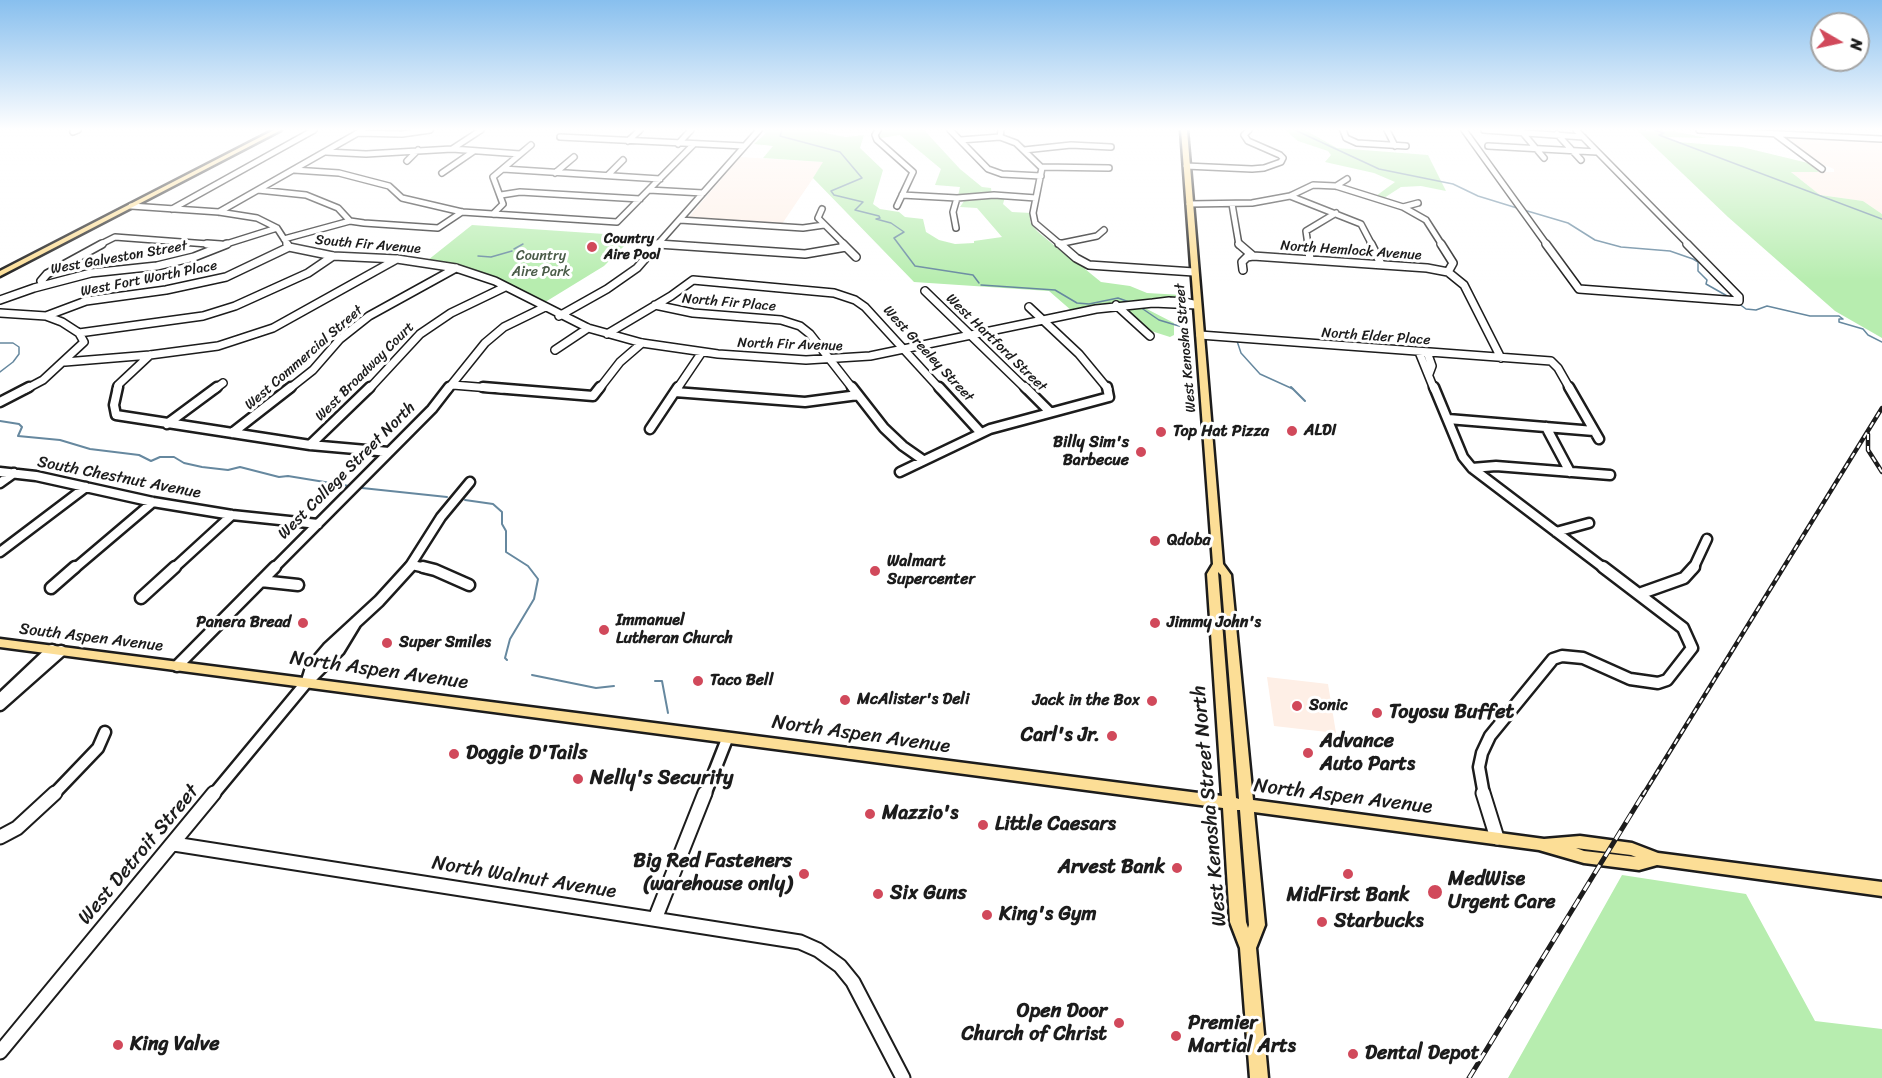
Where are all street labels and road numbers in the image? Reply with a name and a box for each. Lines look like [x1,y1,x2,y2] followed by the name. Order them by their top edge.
[314,232,422,258] street label: South Fir Avenue
[49,238,189,278] street label: West Galveston Street
[1280,238,1422,264] street label: North Hemlock Avenue
[79,258,219,300] street label: West Fort Worth Place
[1172,283,1200,413] street label: West Kenosha Street
[681,291,777,315] street label: North Fir Place
[942,291,1050,395] street label: West Hartford Street
[242,302,366,414] street label: West Commercial Street
[879,302,977,406] street label: West Greeley Street
[312,319,418,425] street label: West Broadway Court
[1321,325,1431,349] street label: North Elder Place
[737,335,843,355] street label: North Fir Avenue
[274,398,420,544] street label: West College Street North
[36,453,202,503] street label: South Chestnut Avenue
[18,620,164,656] street label: South Aspen Avenue
[288,647,470,695] street label: North Aspen Avenue
[1188,684,1232,928] street label: West Kenosha Street North
[770,711,952,759] street label: North Aspen Avenue
[1252,774,1434,820] street label: North Aspen Avenue
[74,780,204,930] street label: West Detroit Street
[430,852,618,904] street label: North Walnut Avenue

